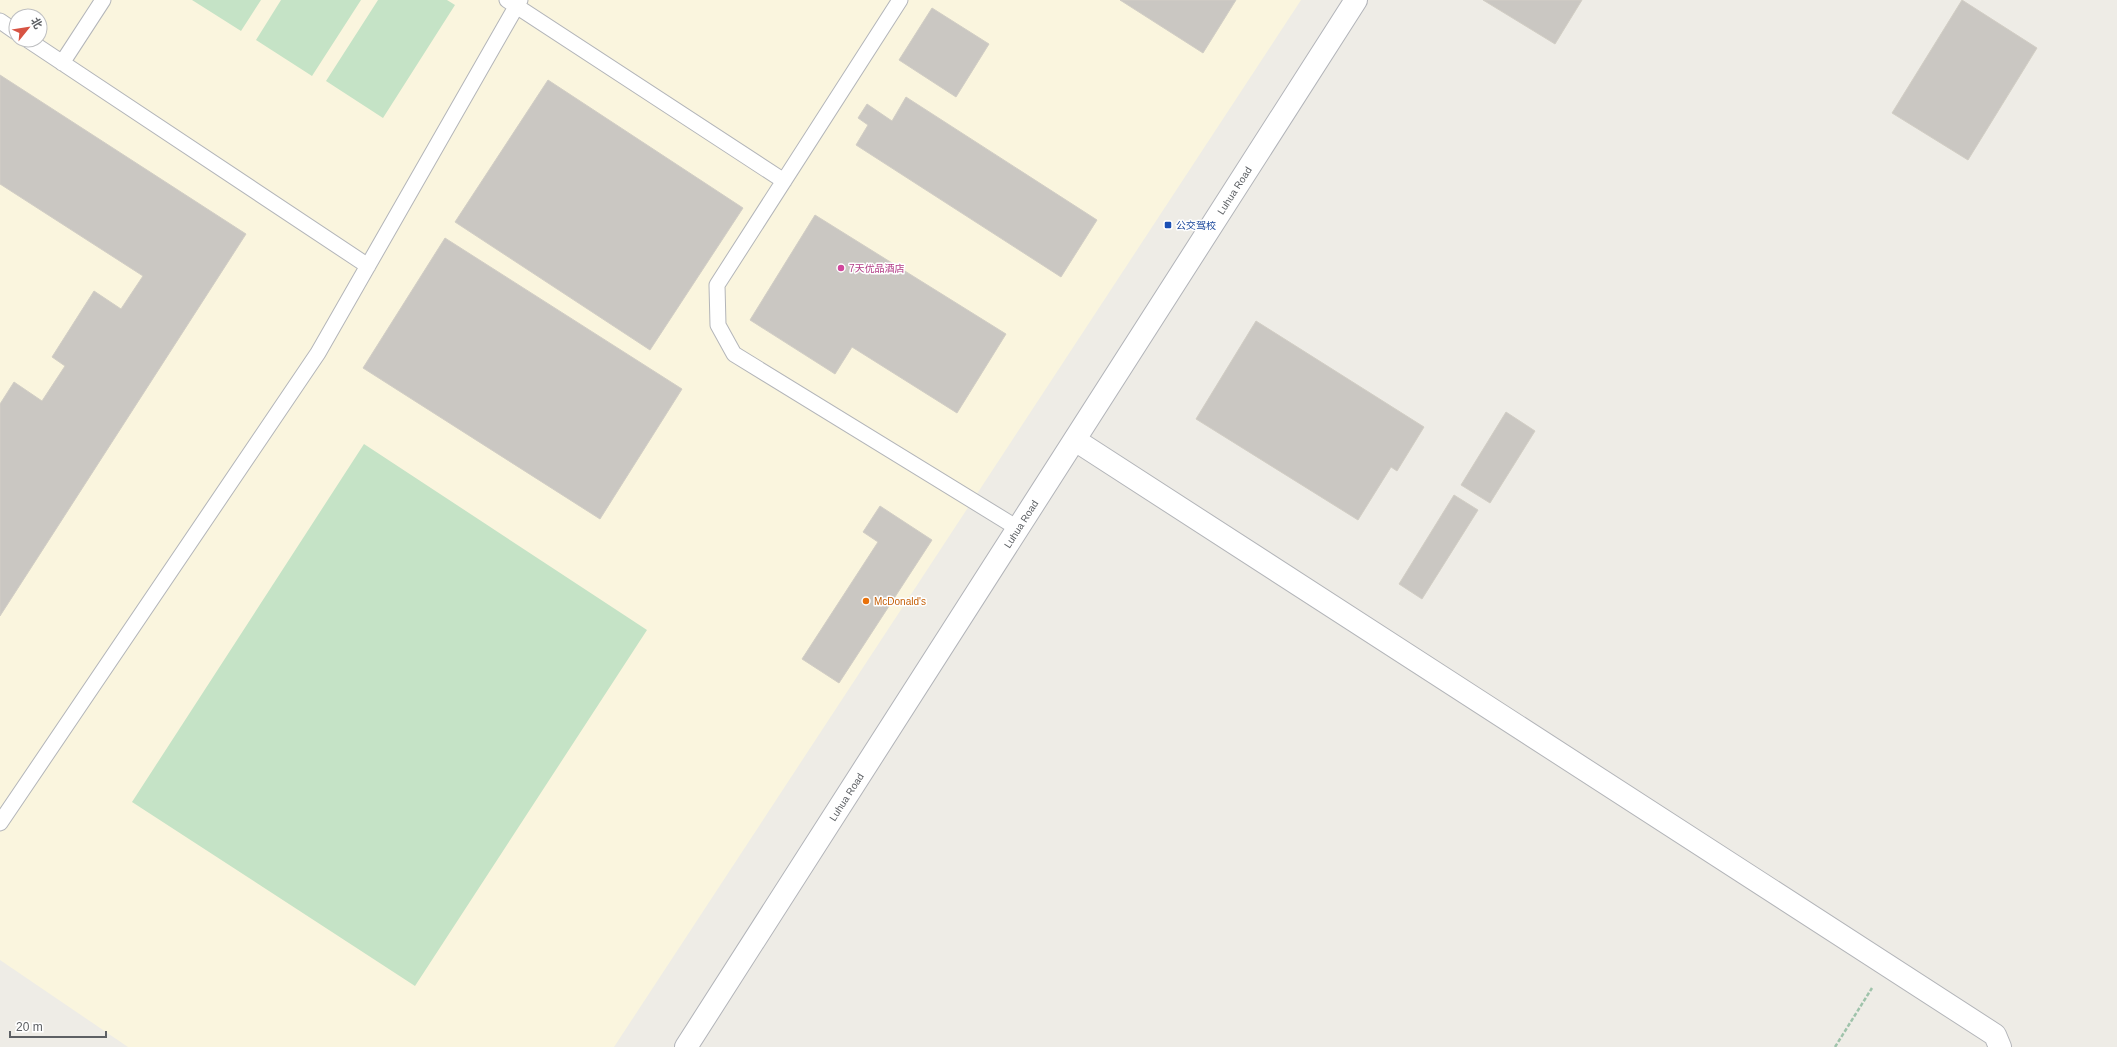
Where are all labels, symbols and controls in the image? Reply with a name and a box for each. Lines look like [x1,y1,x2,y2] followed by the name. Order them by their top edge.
[8,8,48,48] north arrow
[29,15,45,31] text: 北
[1215,165,1254,217] street label: Luhua Road
[1163,220,1173,230] marker: 公交驾校
[1176,220,1216,231] place label: 公交驾校
[836,263,846,273] marker: 7天优品酒店
[849,263,905,274] place label: 7天优品酒店
[1002,498,1040,550] street label: Luhua Road
[861,596,871,606] marker: McDonald's
[874,596,926,607] place label: McDonald's
[827,771,866,823] street label: Luhua Road
[10,1013,106,1039] scale bar
[16,1020,43,1034] text: 20 m

